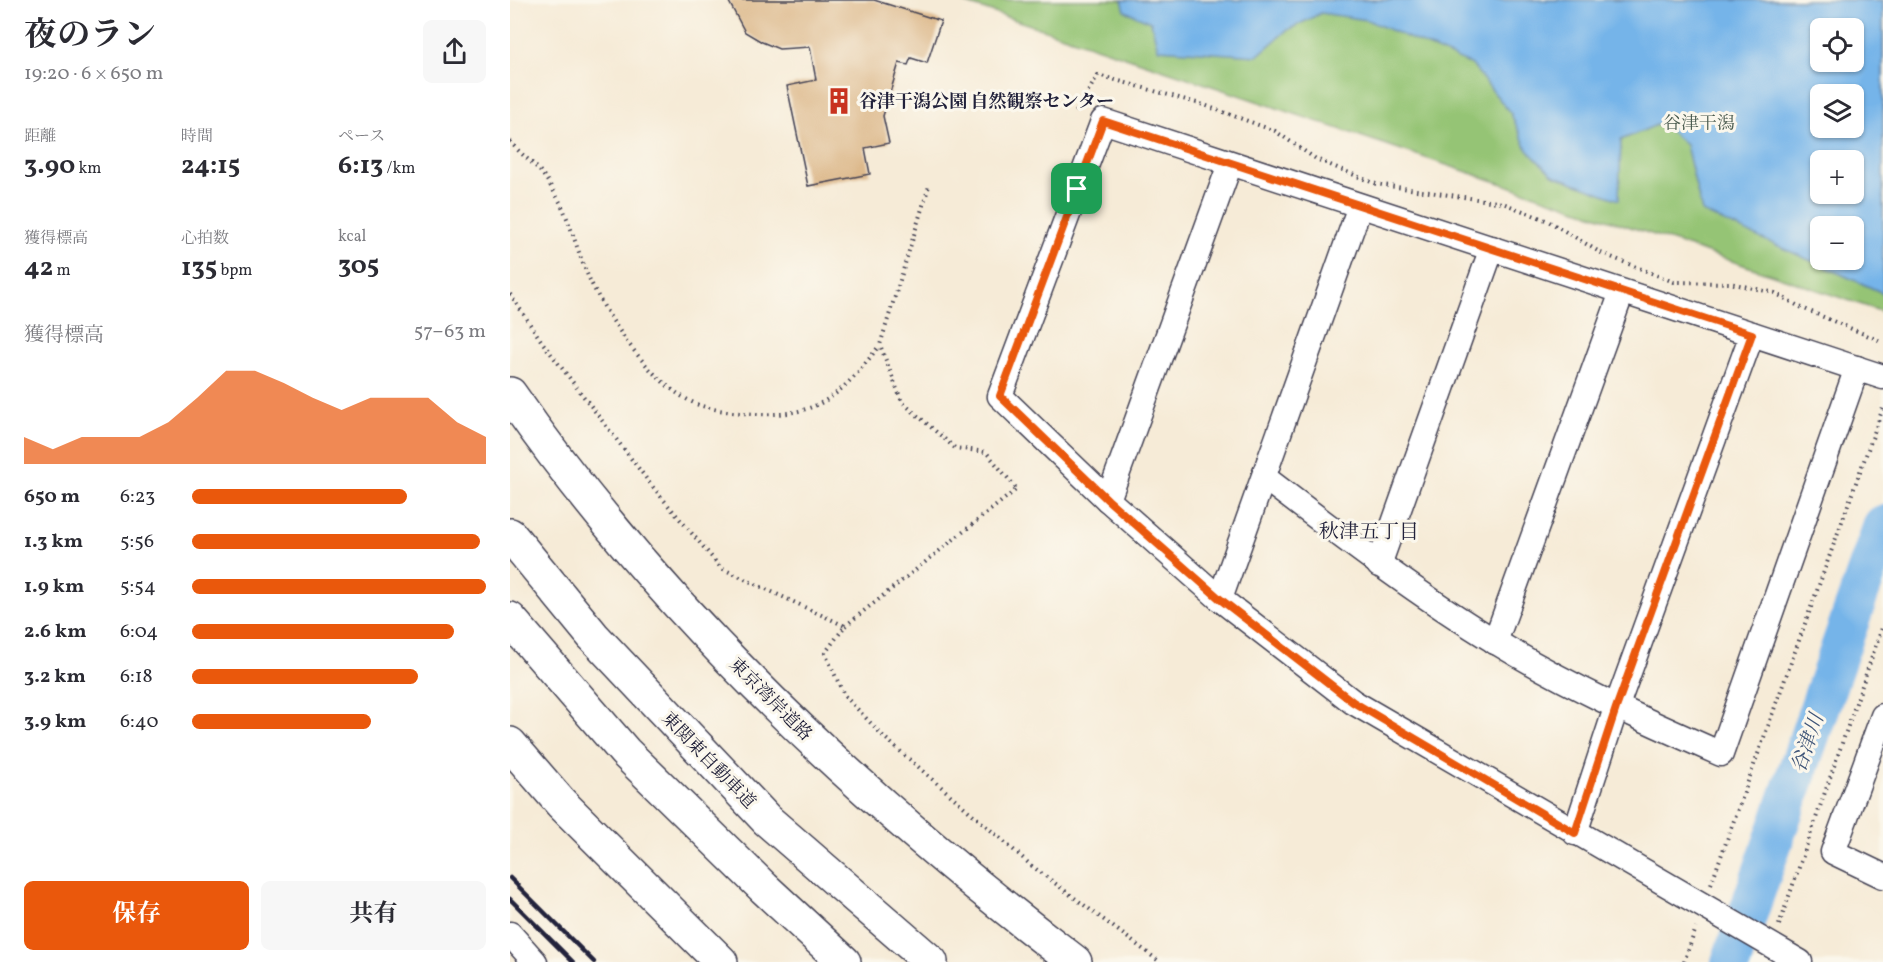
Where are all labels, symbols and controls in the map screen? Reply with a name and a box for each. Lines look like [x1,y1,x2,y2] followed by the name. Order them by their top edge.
[24,14,156,60] text: 夜のラン
[1810,18,1864,270] map controls
[1810,18,1864,72] button: locate
[423,20,486,83] button: share
[24,60,164,88] text: 19:20 · 6 × 650 m
[1810,84,1864,138] button: layers
[824,86,854,116] building icon: 谷津干潟公園 自然観察センター
[859,90,1114,115] place label: 谷津干潟公園 自然観察センター
[1663,112,1735,137] park label: 谷津干潟
[24,126,56,148] text: 距離
[181,126,213,148] text: 時間
[338,126,385,148] text: ペース
[24,148,75,184] text: 3.90
[181,148,240,184] text: 24:15
[338,148,383,184] text: 6:13
[1810,150,1864,204] button: +
[75,158,101,180] text: km
[383,158,415,180] text: /km
[1051,163,1102,214] pin
[1060,172,1093,205] icon: arrive
[1810,216,1864,270] button: −
[338,226,366,248] text: kcal
[24,228,88,250] text: 獲得標高
[181,228,229,250] text: 心拍数
[338,248,379,284] text: 305
[24,250,53,286] text: 42
[181,250,217,286] text: 135
[53,260,71,282] text: m
[217,260,253,282] text: bpm
[414,318,486,346] text: 57–63 m
[24,322,104,350] text: 獲得標高
[24,483,80,511] text: 650 m
[120,483,155,511] text: 6:23
[1319,519,1419,547] district label: 秋津五丁目
[24,528,83,556] text: 1.3 km
[120,528,154,556] text: 5:56
[24,573,84,601] text: 1.9 km
[120,573,156,601] text: 5:54
[24,618,87,646] text: 2.6 km
[120,618,158,646] text: 6:04
[723,653,817,747] street label: 東京湾岸道路
[24,663,86,691] text: 3.2 km
[120,663,153,691] text: 6:18
[655,707,761,815] street label: 東関東自動車道
[24,708,86,736] text: 3.9 km
[120,708,158,736] text: 6:40
[1786,709,1833,777] water label: 谷津川
[24,881,249,950] button: 保存
[261,881,486,950] button: 共有

